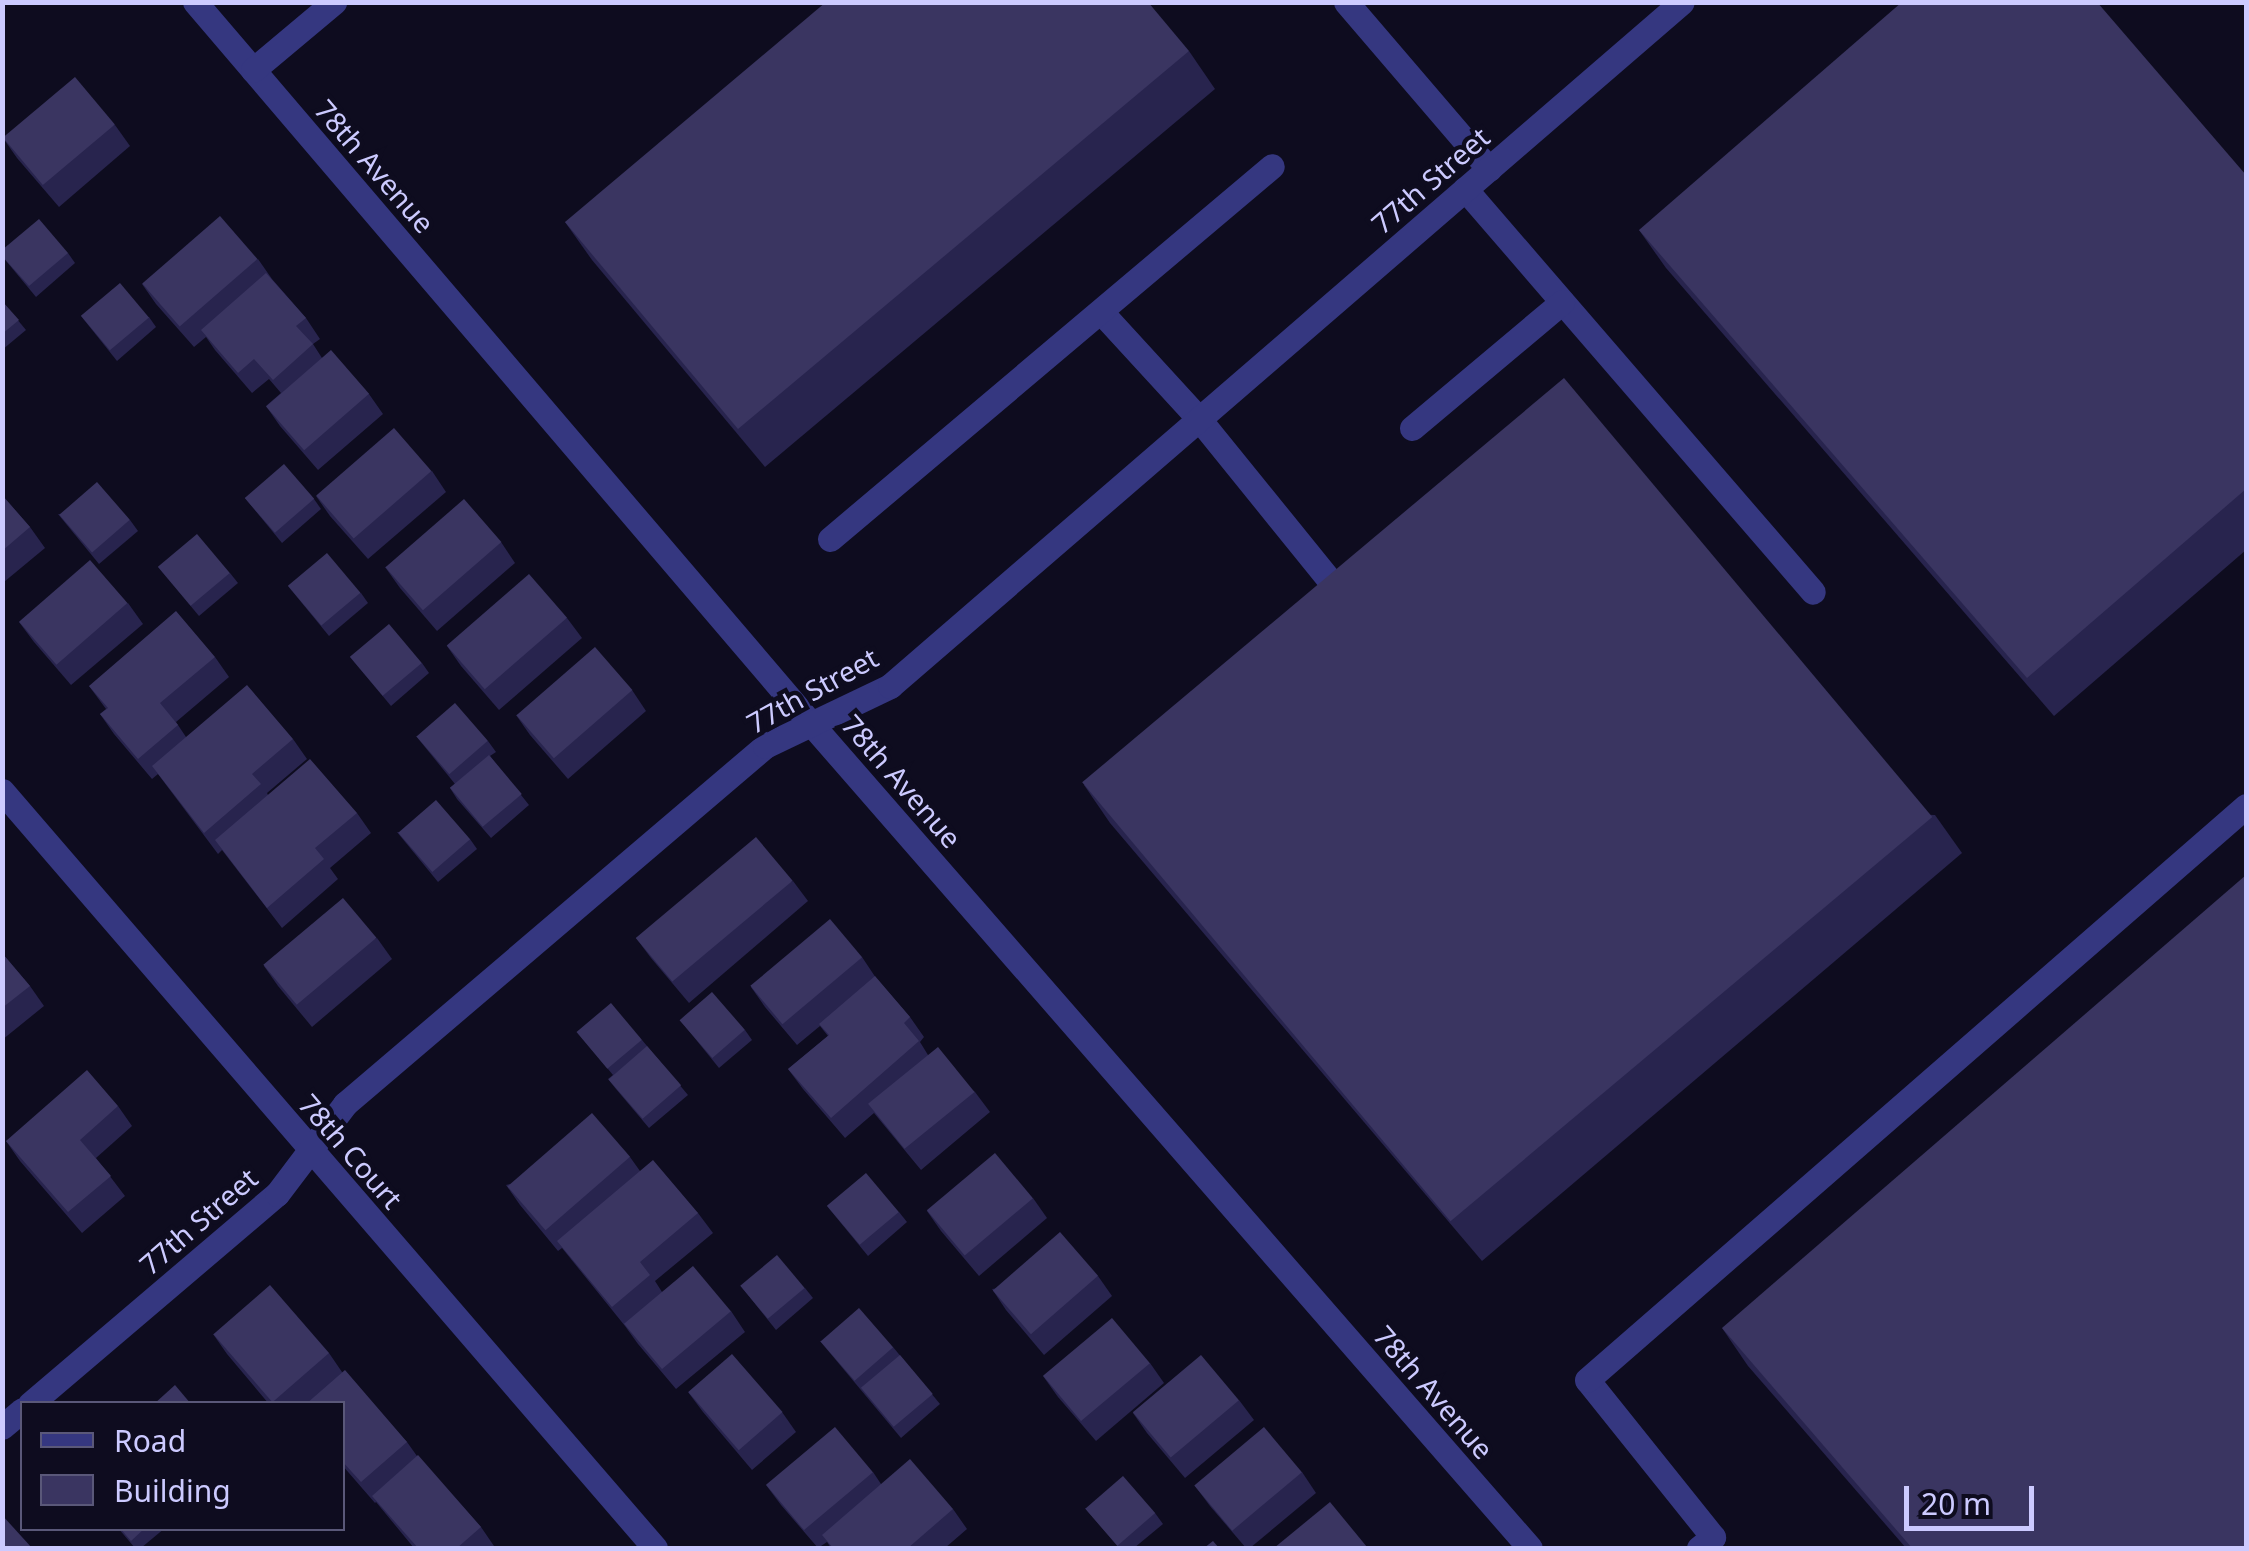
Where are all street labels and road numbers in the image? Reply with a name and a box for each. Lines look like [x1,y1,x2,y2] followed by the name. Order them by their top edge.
[308,93,442,239] street label: 78th Avenue
[1364,120,1496,240] street label: 77th Street
[740,640,884,740] street label: 77th Street
[835,708,969,854] street label: 78th Avenue
[292,1087,410,1215] street label: 78th Court
[132,1161,264,1281] street label: 77th Street
[1367,1319,1501,1465] street label: 78th Avenue

